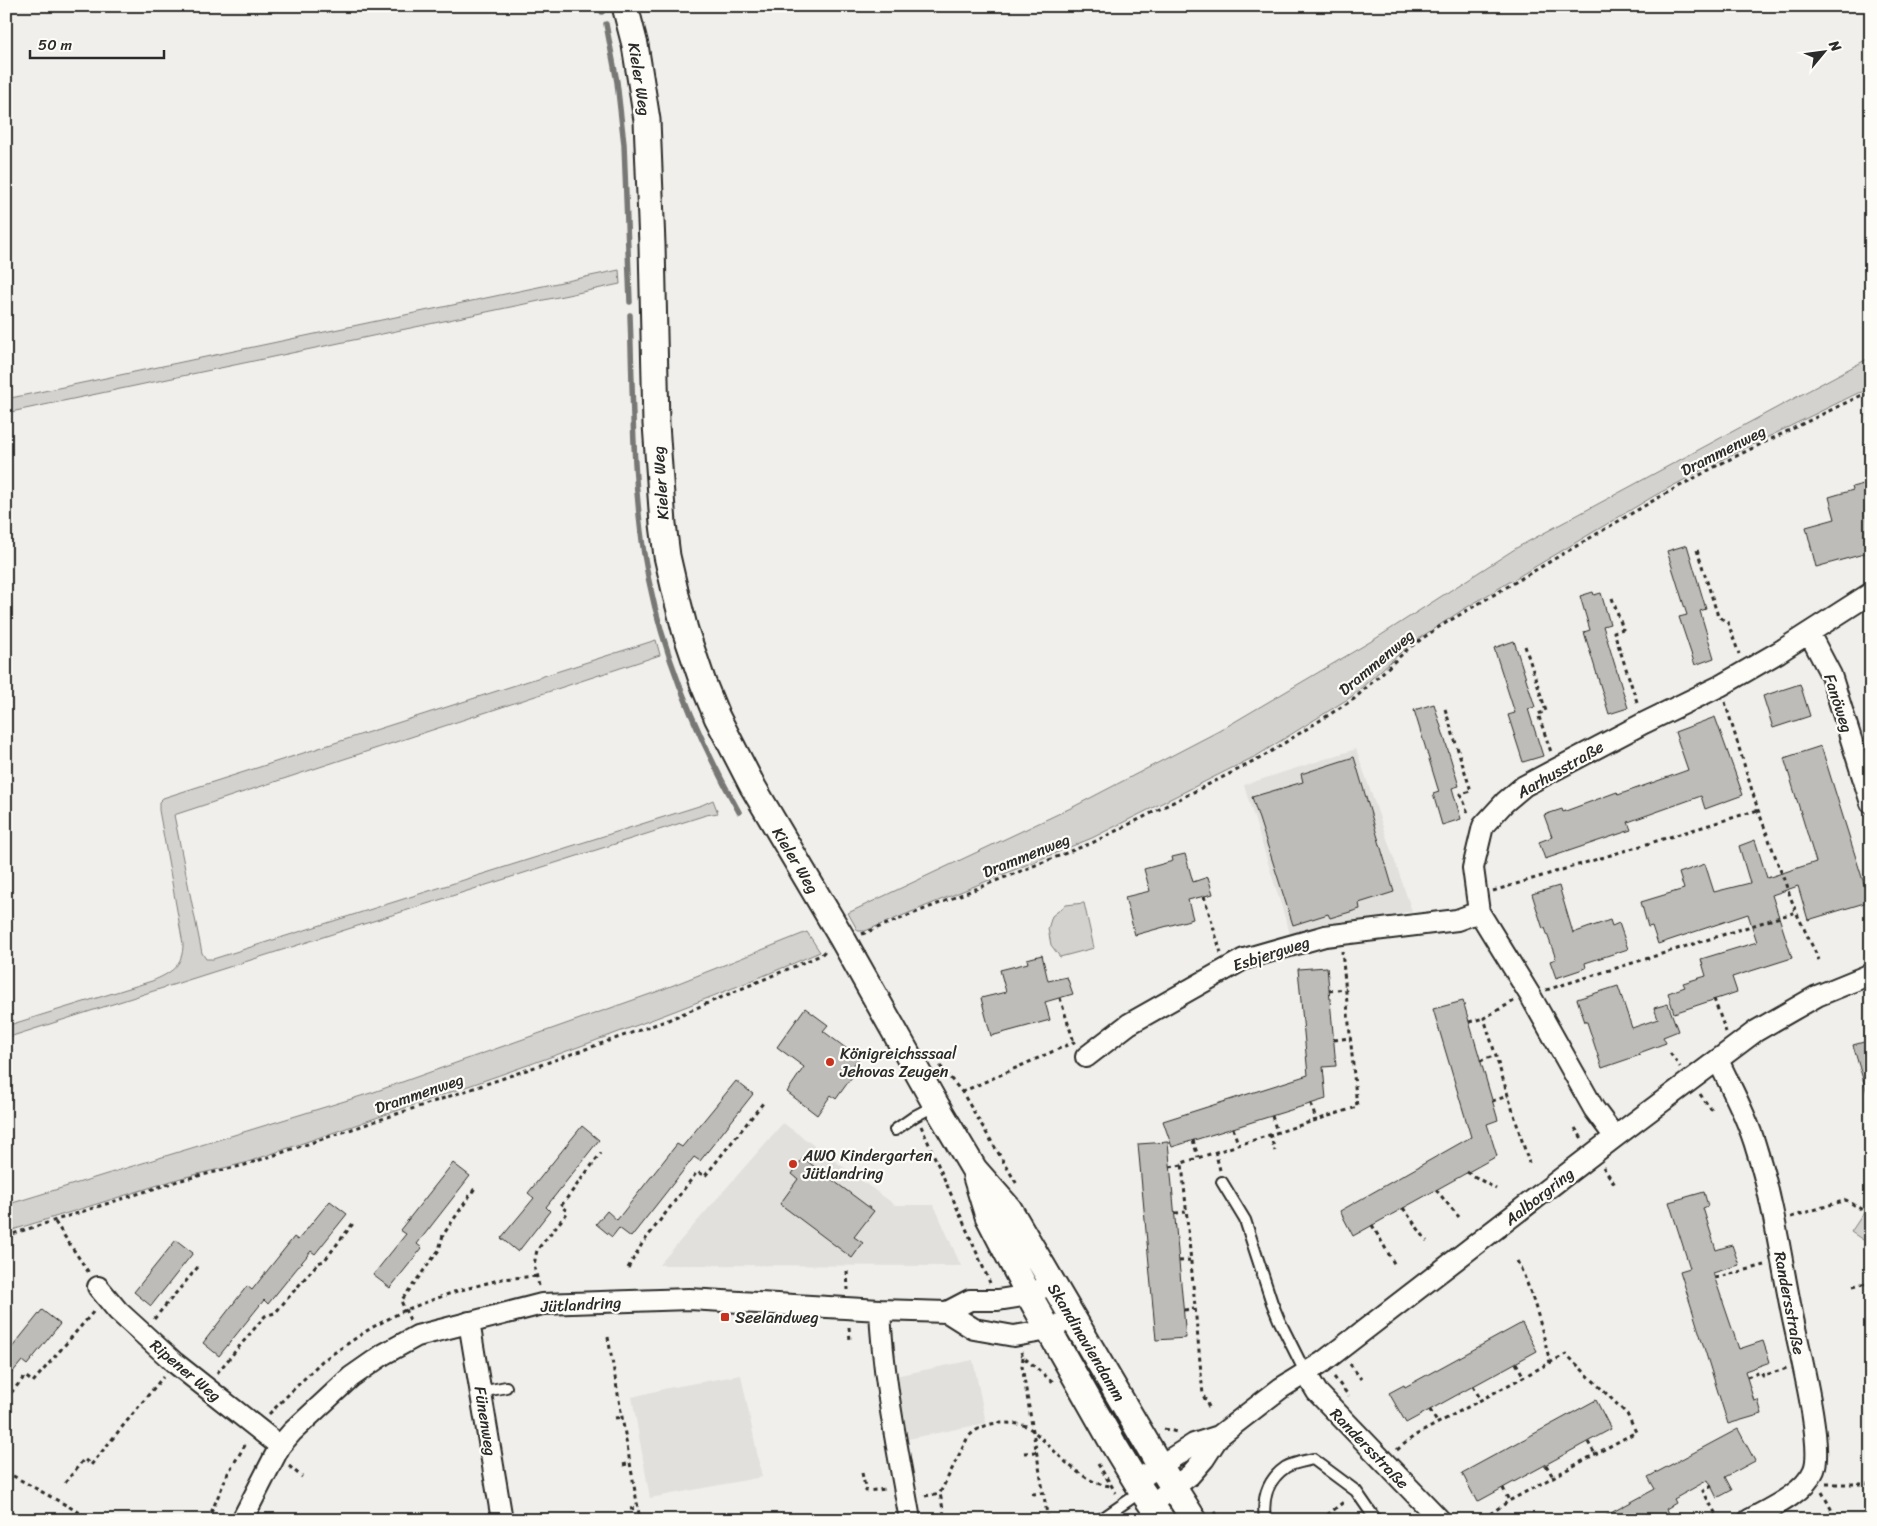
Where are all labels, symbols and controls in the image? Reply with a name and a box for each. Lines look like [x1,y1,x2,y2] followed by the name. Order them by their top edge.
[30,28,164,60] scale bar
[1800,28,1850,78] north arrow
[38,32,73,58] text: 50 m
[1821,35,1848,57] text: N
[619,40,660,118] street label: Kieler Weg
[1675,417,1771,484] street label: Drammenweg
[643,445,678,521] street label: Kieler Weg
[1332,622,1421,703] street label: Drammenweg
[1815,670,1862,737] street label: Fanöweg
[1510,733,1609,807] street label: Aarhusstraße
[764,821,827,899] street label: Kieler Weg
[978,825,1074,886] street label: Drammenweg
[1229,927,1314,980] street label: Esbjergweg
[839,1039,957,1086] place label: Königreichsssaal Jehovas Zeugen
[824,1056,836,1068] marker: Königreichsssaal Jehovas Zeugen
[371,1065,468,1122] street label: Drammenweg
[802,1141,933,1188] place label: AWO Kindergarten Jütlandring
[787,1158,799,1170] marker: AWO Kindergarten Jütlandring
[1497,1160,1581,1234] street label: Aalborgring
[1765,1249,1814,1357] street label: Randersstraße
[1040,1277,1134,1407] street label: Skandinaviendamm
[539,1288,622,1321] street label: Jütlandring
[735,1303,819,1332] place label: Seelandweg
[719,1311,731,1323] marker: Seelandweg
[143,1331,228,1409] street label: Ripener Weg
[466,1384,505,1458] street label: Fünenweg
[1323,1401,1416,1496] street label: Randersstraße

